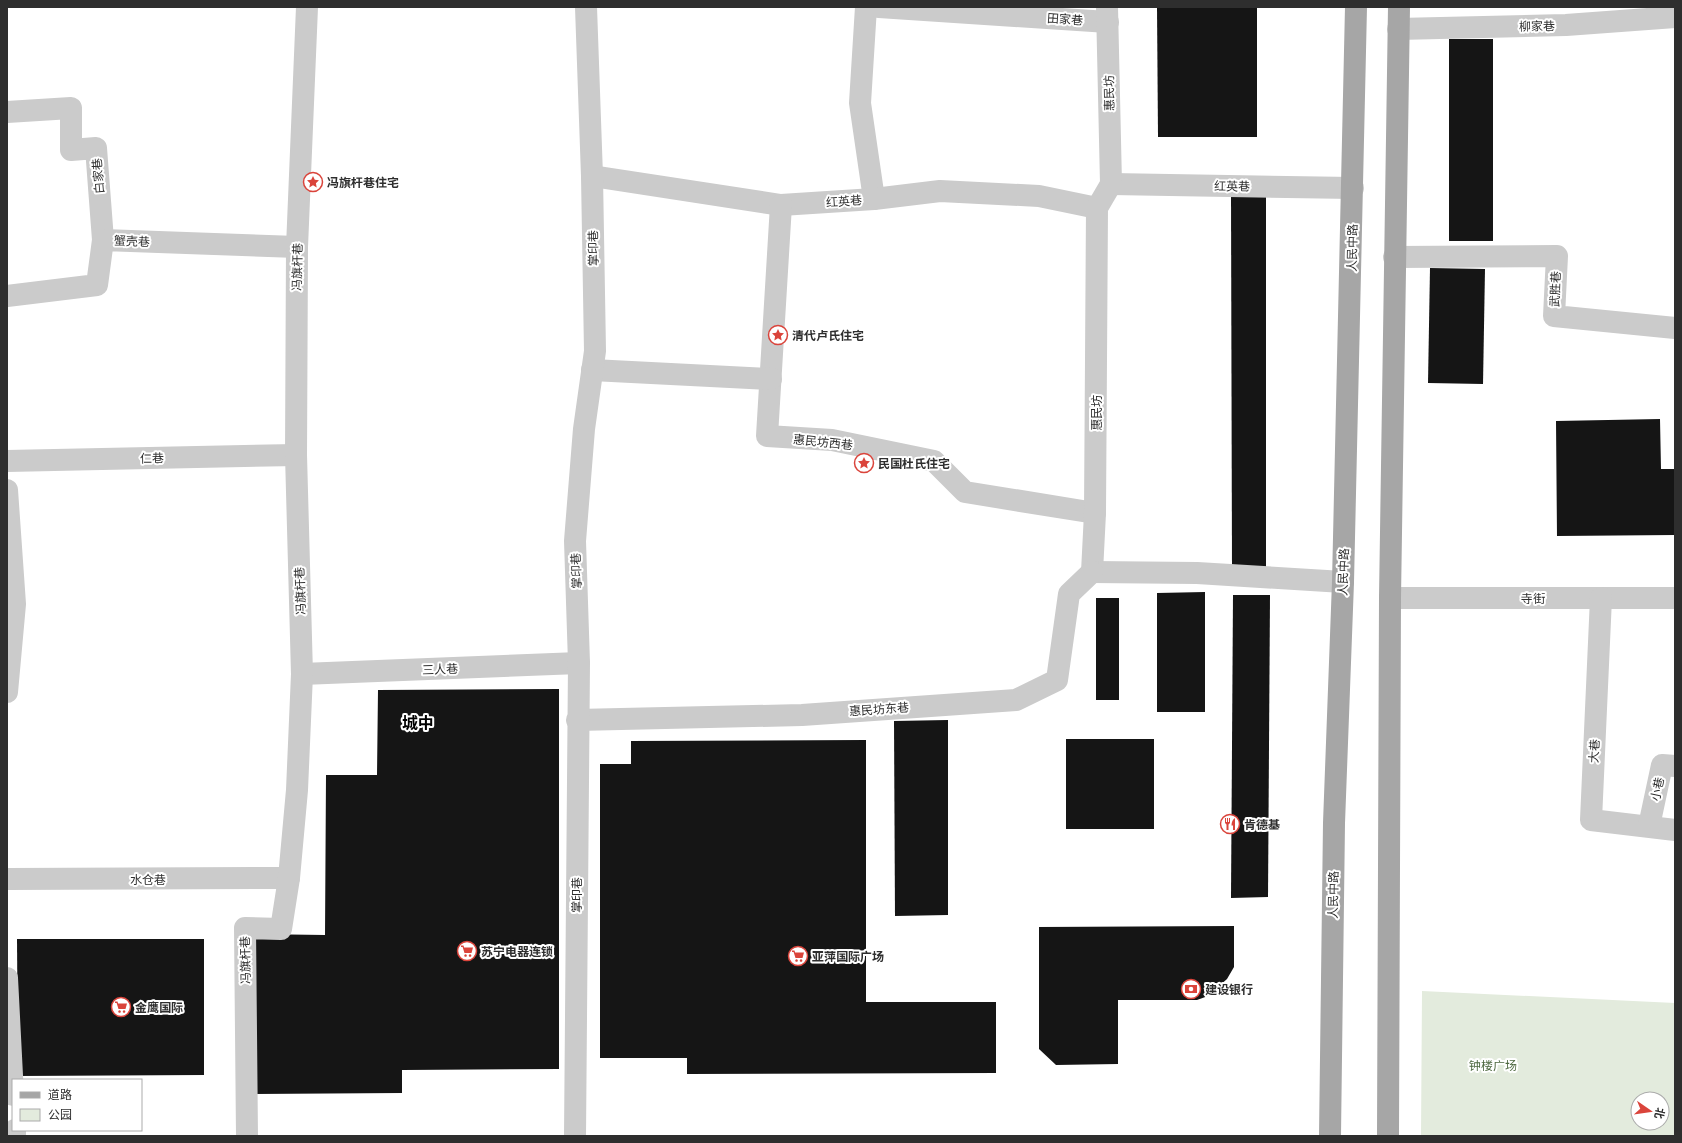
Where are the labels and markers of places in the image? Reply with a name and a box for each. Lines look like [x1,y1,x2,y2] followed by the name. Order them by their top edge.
[302,171,324,193] place icon: 冯旗杆巷住宅
[327,175,399,190] place label: 冯旗杆巷住宅
[767,324,789,346] place icon: 清代卢氏住宅
[792,328,864,343] place label: 清代卢氏住宅
[853,452,875,474] place icon: 民国杜氏住宅
[878,456,950,471] place label: 民国杜氏住宅
[1219,813,1241,835] restaurant icon: 肯德基
[1244,817,1280,832] place label: 肯德基
[456,940,478,962] supermarket icon: 苏宁电器连锁
[481,944,553,959] place label: 苏宁电器连锁
[787,945,809,967] supermarket icon: 亚萍国际广场
[812,949,884,964] place label: 亚萍国际广场
[1180,978,1202,1000] bank icon: 建设银行
[1205,982,1253,997] place label: 建设银行
[110,996,132,1018] supermarket icon: 金鹰国际
[135,1000,183,1015] place label: 金鹰国际

